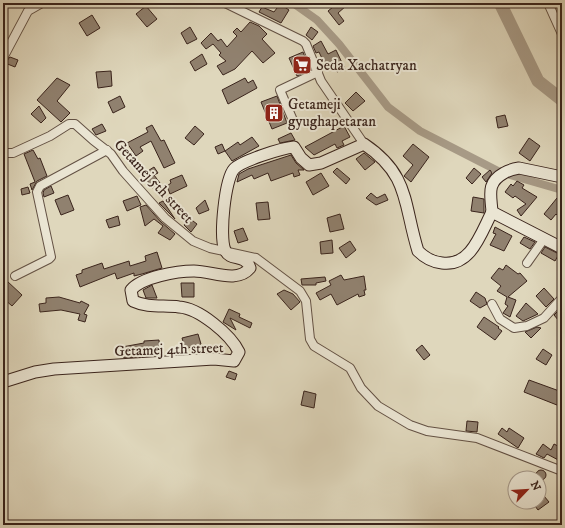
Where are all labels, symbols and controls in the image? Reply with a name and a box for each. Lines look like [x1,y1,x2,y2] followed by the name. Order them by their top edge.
[291,54,313,76] supermarket icon: Seda Xachatryan
[316,56,417,75] place label: Seda Xachatryan
[288,95,376,131] place label: Getameji gyughapetaran
[263,102,285,124] building icon: Getameji gyughapetaran
[110,135,198,227] street label: Getamej 5th street
[114,338,224,361] street label: Getamej 4th street
[507,470,547,510] north arrow
[527,479,543,493] text: N

